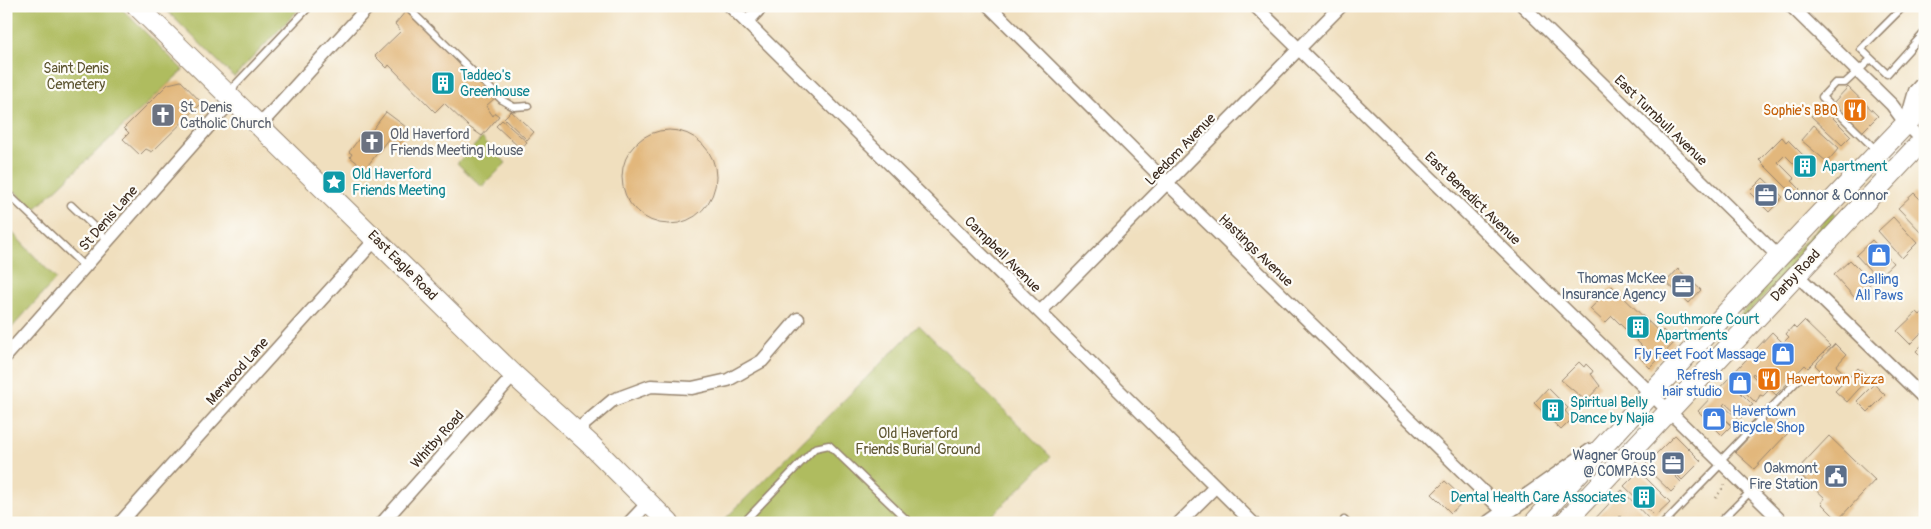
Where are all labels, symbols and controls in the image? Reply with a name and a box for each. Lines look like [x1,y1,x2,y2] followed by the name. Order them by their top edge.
[43,60,110,93] park label: Saint Denis Cemetery
[460,67,530,100] place label: Taddeo's Greenhouse
[430,70,456,96] building icon: Taddeo's Greenhouse
[1611,72,1711,169] street label: East Turnbull Avenue
[1842,97,1868,123] restaurant icon: Sophie's BBQ
[180,99,271,132] place label: St. Denis Catholic Church
[150,102,176,128] church icon: St. Denis Catholic Church
[1763,102,1838,119] place label: Sophie's BBQ
[1142,110,1219,189] street label: Leedom Avenue
[390,126,523,159] place label: Old Haverford Friends Meeting House
[359,129,385,155] church icon: Old Haverford Friends Meeting House
[1421,148,1524,248] street label: East Benedict Avenue
[1792,153,1818,179] building icon: Apartment
[1822,158,1888,175] place label: Apartment
[352,166,445,199] place label: Old Haverford Friends Meeting
[321,169,347,195] place icon: Old Haverford Friends Meeting
[75,182,141,254] street label: St Denis Lane
[1753,182,1779,208] office icon: Connor & Connor
[1784,187,1888,204] place label: Connor & Connor
[1215,211,1296,290] street label: Hastings Avenue
[961,213,1044,296] street label: Campbell Avenue
[364,227,441,304] street label: East Eagle Road
[1866,242,1892,268] shop icon: Calling All Paws
[1767,246,1824,305] street label: Darby Road
[1562,270,1666,303] place label: Thomas McKee Insurance Agency
[1855,271,1904,304] place label: Calling All Paws
[1670,273,1696,299] office icon: Thomas McKee Insurance Agency
[1656,311,1760,344] place label: Southmore Court Apartments
[1625,314,1651,340] building icon: Southmore Court Apartments
[203,334,272,409] street label: Merwood Lane
[1770,341,1796,367] shop icon: Fly Feet Foot Massage
[1634,346,1766,363] place label: Fly Feet Foot Massage
[1756,366,1782,392] restaurant icon: Havertown Pizza
[1663,367,1722,400] place label: Refresh hair studio
[1727,370,1753,396] shop icon: Refresh hair studio
[1786,371,1884,388] place label: Havertown Pizza
[1570,394,1654,427] place label: Spiritual Belly Dance by Najia
[1540,397,1566,423] building icon: Spiritual Belly Dance by Najia
[1732,403,1805,436] place label: Havertown Bicycle Shop
[1701,406,1727,432] shop icon: Havertown Bicycle Shop
[407,407,468,472] street label: Whitby Road
[855,425,981,458] park label: Old Haverford Friends Burial Ground
[1572,447,1656,480] place label: Wagner Group @ COMPASS
[1660,450,1686,476] office icon: Wagner Group @ COMPASS
[1749,460,1818,493] place label: Oakmont Fire Station
[1823,463,1849,489] public building icon: Oakmont Fire Station
[1631,484,1657,510] building icon: Dental Health Care Associates
[1451,489,1627,506] place label: Dental Health Care Associates

